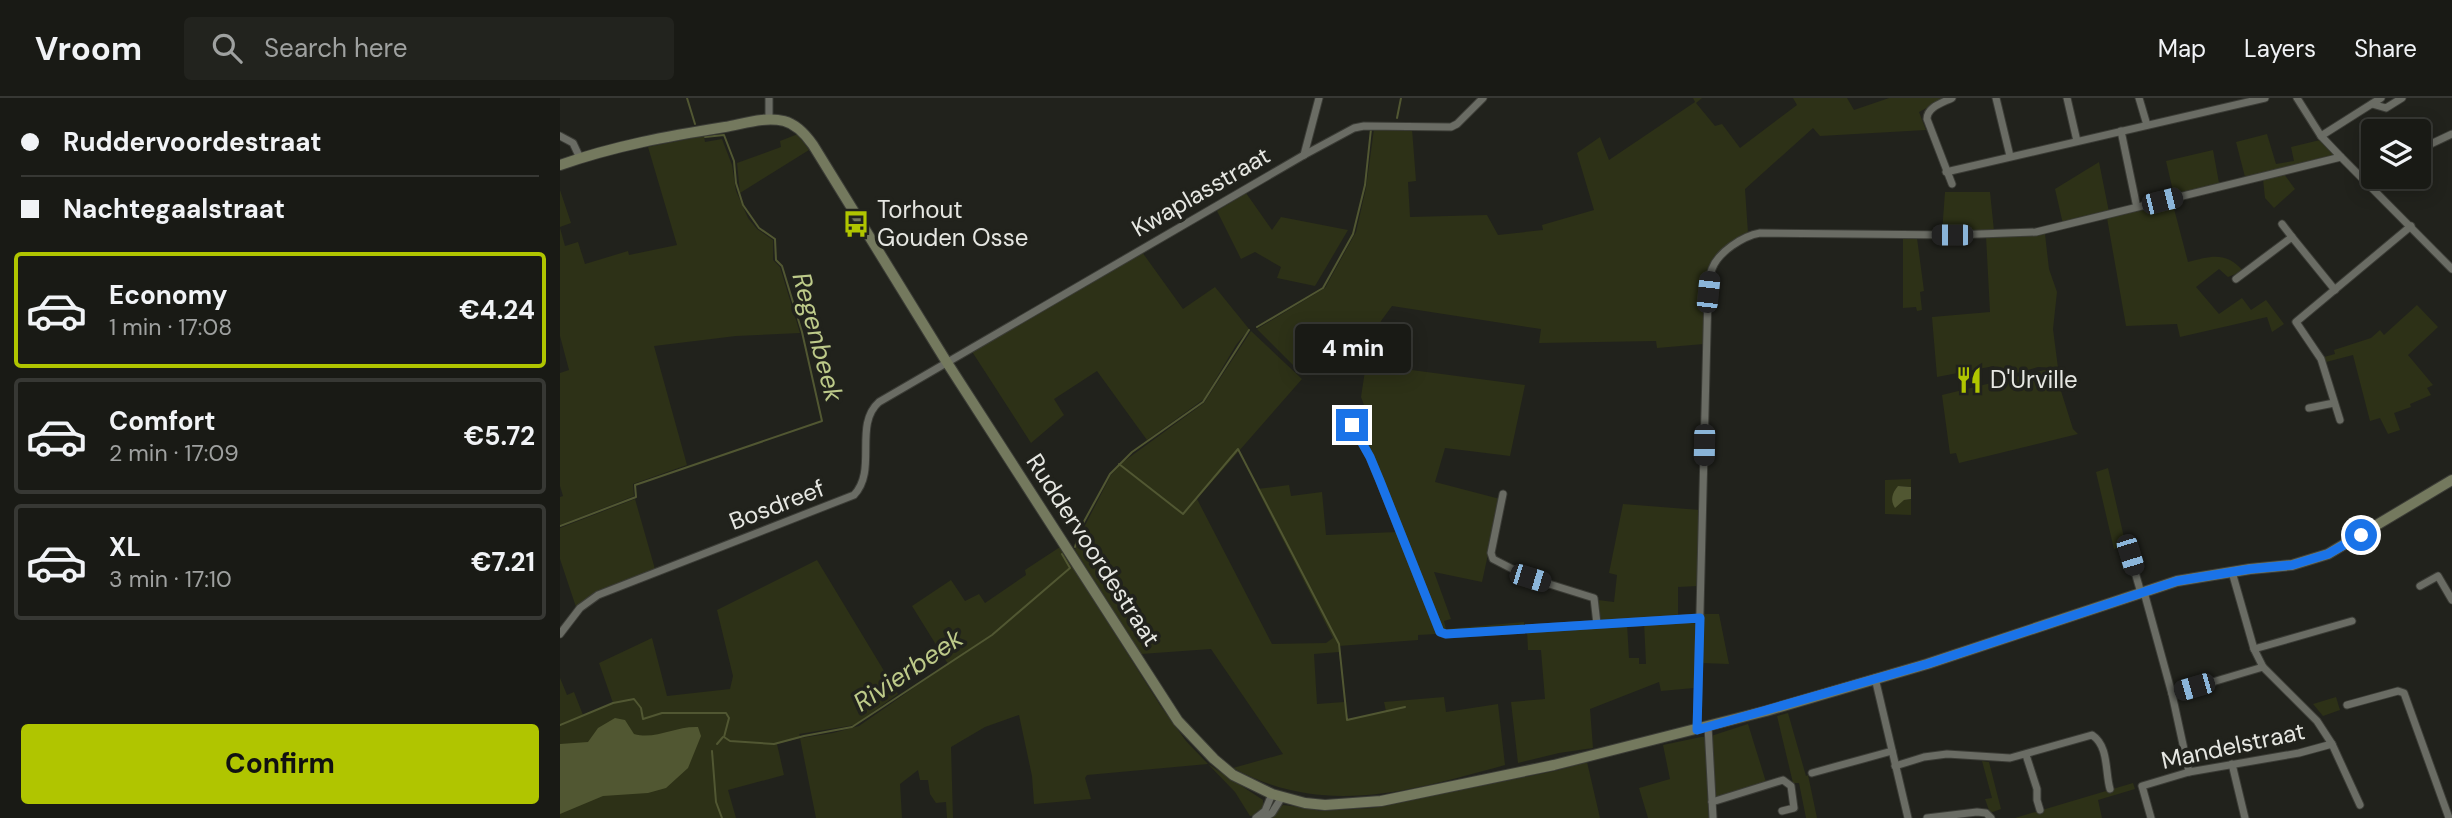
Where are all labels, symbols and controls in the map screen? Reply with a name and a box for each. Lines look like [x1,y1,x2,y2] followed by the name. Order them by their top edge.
[184,17,674,80] search box
[35,27,142,70] text: Vroom
[208,29,246,67] icon: search
[264,31,408,65] text: Search here
[2158,33,2206,64] text: Map
[2244,33,2316,64] text: Layers
[2354,33,2417,64] text: Share
[2361,119,2431,189] map controls
[2361,119,2431,189] button: layers
[63,125,322,159] text: Ruddervoordestraat
[1126,139,1275,244] street label: Kwaplasstraat
[2140,186,2185,216] car
[63,192,285,226] text: Nachtegaalstraat
[877,194,1028,253] place label: Torhout Gouden Osse
[841,209,871,239] bus stop icon: Torhout Gouden Osse
[1932,225,1974,246] car
[784,269,852,406] water label: Regenbeek
[1696,270,1721,314] car
[109,278,227,312] text: Economy
[25,279,88,342] icon: car
[459,293,535,327] text: €4.24
[109,312,232,342] text: 1 min · 17:08
[1294,324,1410,372] callout: 4 min
[1322,333,1384,363] text: 4 min
[1990,364,2078,395] place label: D'Urville
[1954,365,1984,395] restaurant icon: D'Urville
[109,404,215,438] text: Comfort
[25,405,88,468] icon: car
[1336,409,1368,441] route end
[464,419,535,453] text: €5.72
[1694,424,1715,466] car
[109,438,239,468] text: 2 min · 17:09
[1020,448,1167,652] street label: Ruddervoordestraat
[725,472,829,537] street label: Bosdreef
[2345,519,2377,551] route start
[109,530,141,564] text: XL
[25,531,88,594] icon: car
[2114,532,2147,578] car
[471,545,535,579] text: €7.21
[1507,562,1554,594] car
[109,564,232,594] text: 3 min · 17:10
[846,620,970,719] water label: Rivierbeek
[2171,671,2218,703] car
[2158,715,2308,776] street label: Mandelstraat
[21,724,539,804] button: Confirm

